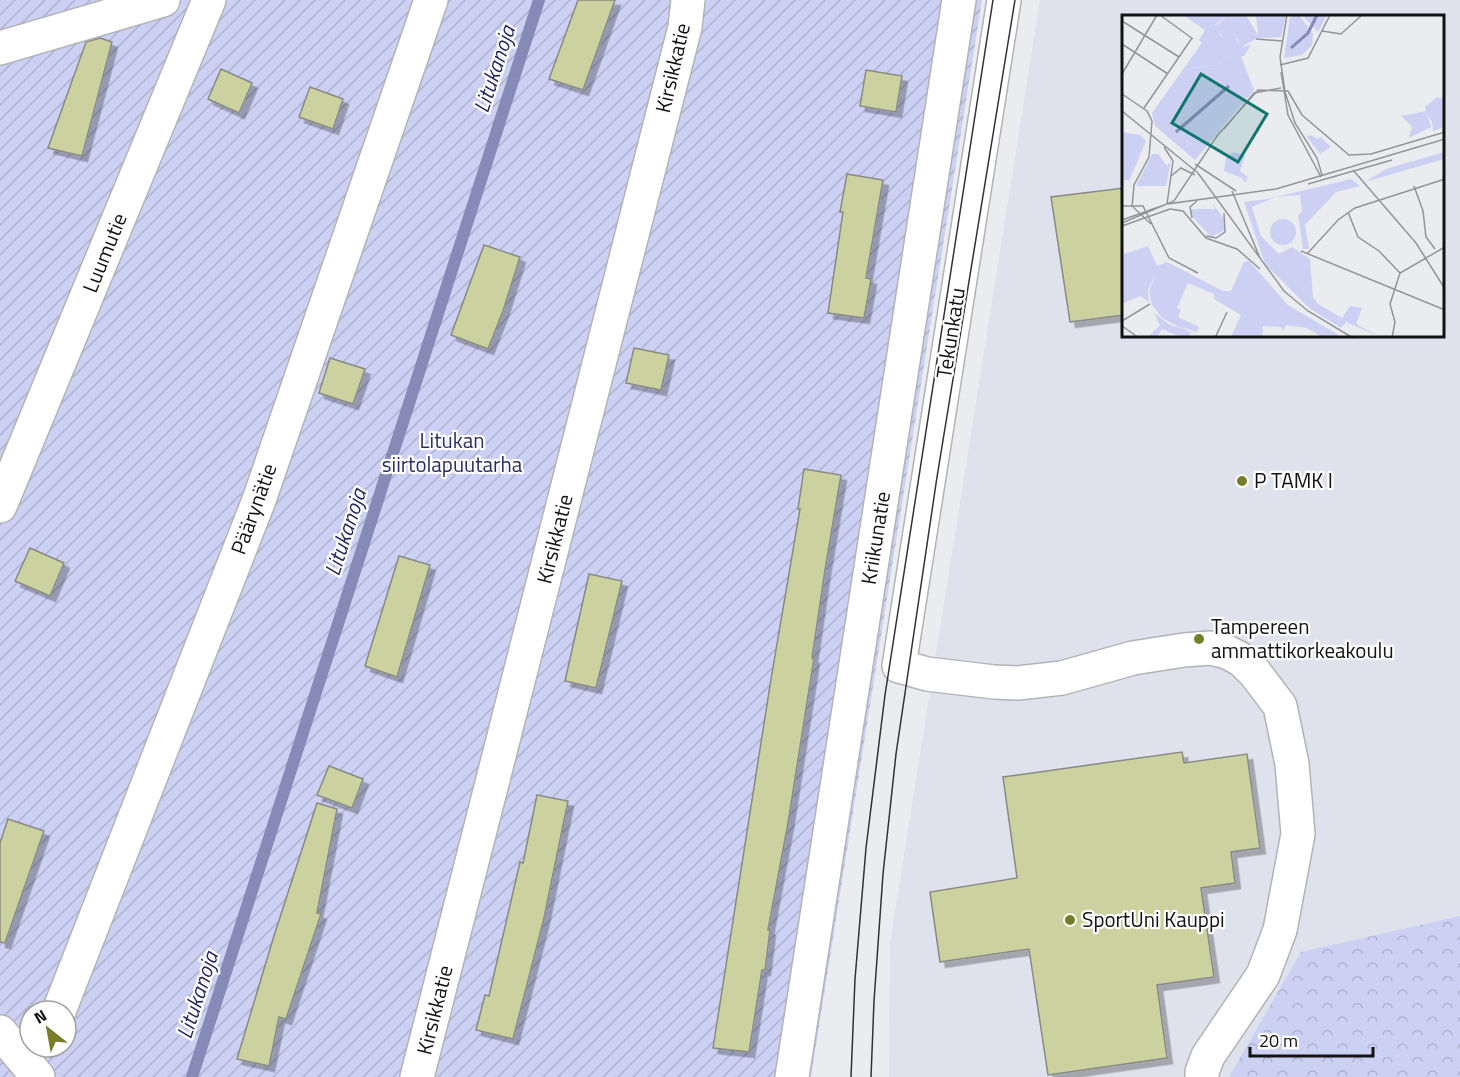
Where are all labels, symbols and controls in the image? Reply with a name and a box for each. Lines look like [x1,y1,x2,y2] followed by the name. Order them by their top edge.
[1122,15,1445,338] inset map
[464,19,525,117] water label: Litukanoja
[646,20,698,116] street label: Kirsikkatie
[74,208,135,297] street label: Luumutie
[927,285,973,380] street label: Tekunkatu
[382,424,523,480] park label: Litukan siirtolapuutarha
[222,458,284,559] street label: Päärynätie
[1254,464,1333,496] place label: P TAMK I
[1235,474,1249,488] marker: P TAMK I
[315,482,376,580] water label: Litukanoja
[852,489,898,587] street label: Kriikunatie
[527,491,581,587] street label: Kirsikkatie
[1211,610,1394,666] place label: Tampereen ammattikorkeakoulu
[1192,632,1206,646] marker: Tampereen ammattikorkeakoulu
[1082,903,1225,935] place label: SportUni Kauppi
[1063,913,1077,927] marker: SportUni Kauppi
[167,945,228,1043] water label: Litukanoja
[407,962,461,1058] street label: Kirsikkatie
[18,999,78,1059] north arrow
[29,1003,51,1029] text: N
[1250,1020,1373,1058] scale bar
[1259,1027,1298,1054] text: 20 m

